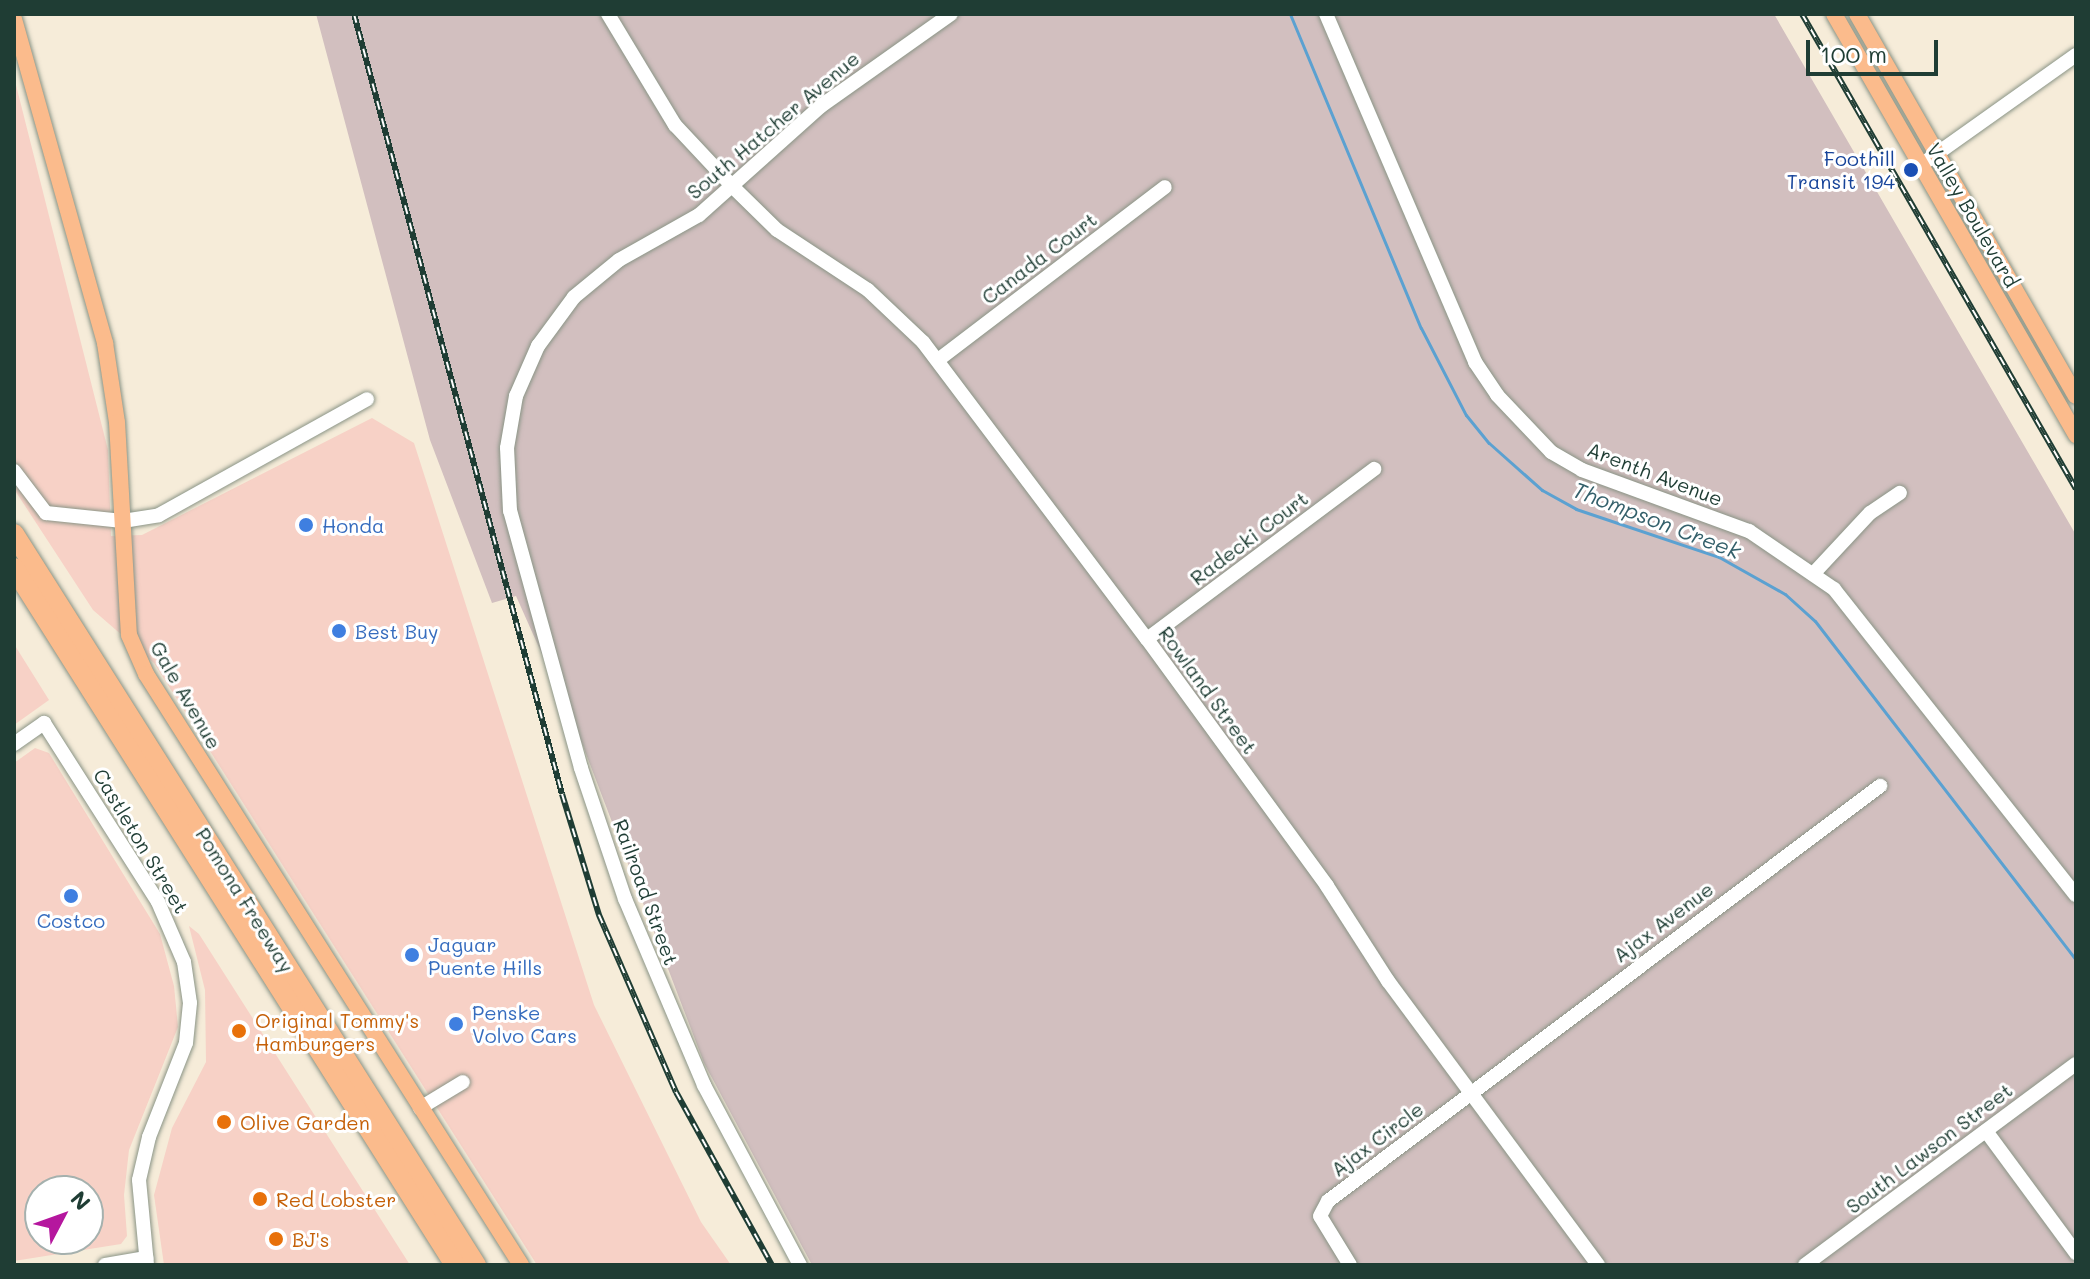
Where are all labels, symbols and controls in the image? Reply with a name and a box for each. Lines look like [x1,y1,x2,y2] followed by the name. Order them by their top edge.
[1810,24,1942,74] scale bar
[1820,38,1887,69] text: 100 m
[682,46,864,204] street label: South Hatcher Avenue
[1922,138,2024,292] street label: Valley Boulevard
[1787,146,1895,193] place label: Foothill Transit 194
[1902,161,1920,179] marker: Foothill Transit 194
[977,207,1101,309] street label: Canada Court
[1584,437,1726,511] street label: Arenth Avenue
[1569,476,1745,564] water label: Thompson Creek
[1185,486,1313,590] street label: Radecki Court
[322,513,384,537] place label: Honda
[297,516,315,534] marker: Honda
[355,619,439,643] place label: Best Buy
[330,622,348,640] marker: Best Buy
[1154,622,1262,758] street label: Rowland Street
[146,637,226,753] street label: Gale Avenue
[88,764,194,918] street label: Castleton Street
[608,816,684,968] street label: Railroad Street
[191,823,299,977] street label: Pomona Freeway
[1608,877,1718,967] street label: Ajax Avenue
[62,887,80,905] marker: Costco
[37,908,105,932] place label: Costco
[428,932,542,979] place label: Jaguar Puente Hills
[403,946,421,964] marker: Jaguar Puente Hills
[472,1000,577,1047] place label: Penske Volvo Cars
[255,1008,419,1055] place label: Original Tommy's Hamburgers
[447,1015,465,1033] marker: Penske Volvo Cars
[230,1022,248,1040] marker: Original Tommy's Hamburgers
[1841,1078,2017,1218] street label: South Lawson Street
[1326,1097,1428,1181] street label: Ajax Circle
[240,1110,370,1134] place label: Olive Garden
[215,1113,233,1131] marker: Olive Garden
[24,1175,104,1255] north arrow
[65,1184,97,1216] text: N
[276,1187,396,1211] place label: Red Lobster
[251,1190,269,1208] marker: Red Lobster
[292,1227,330,1251] place label: BJ's
[267,1230,285,1248] marker: BJ's

